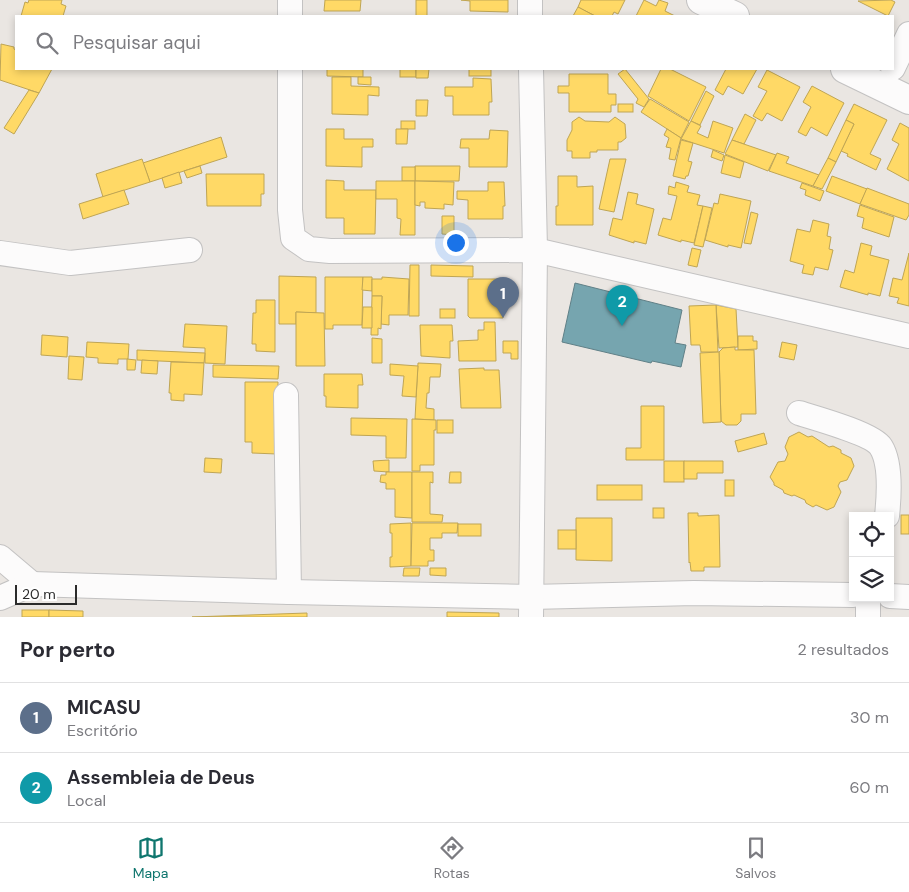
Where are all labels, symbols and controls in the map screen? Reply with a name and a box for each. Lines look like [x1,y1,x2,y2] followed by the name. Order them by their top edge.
[15,15,894,70] search box
[33,29,61,57] icon: search
[73,30,201,55] text: Pesquisar aqui
[443,230,469,256] your location
[487,277,519,318] pin: 1
[606,285,638,326] pin: 2
[849,512,894,602] map controls
[849,512,894,557] button: locate
[849,557,894,602] button: layers
[15,582,78,605] scale bar
[22,585,56,603] text: 20 m
[20,636,115,664] text: Por perto
[798,639,889,660] text: 2 resultados
[67,695,141,720] text: MICASU
[33,707,39,728] text: 1
[850,707,889,728] text: 30 m
[67,720,138,741] text: Escritório
[67,765,255,790] text: Assembleia de Deus
[31,777,41,798] text: 2
[849,777,889,798] text: 60 m
[67,790,106,811] text: Local
[133,834,168,882] tab: Mapa
[434,834,470,882] tab: Rotas
[735,834,776,882] tab: Salvos

